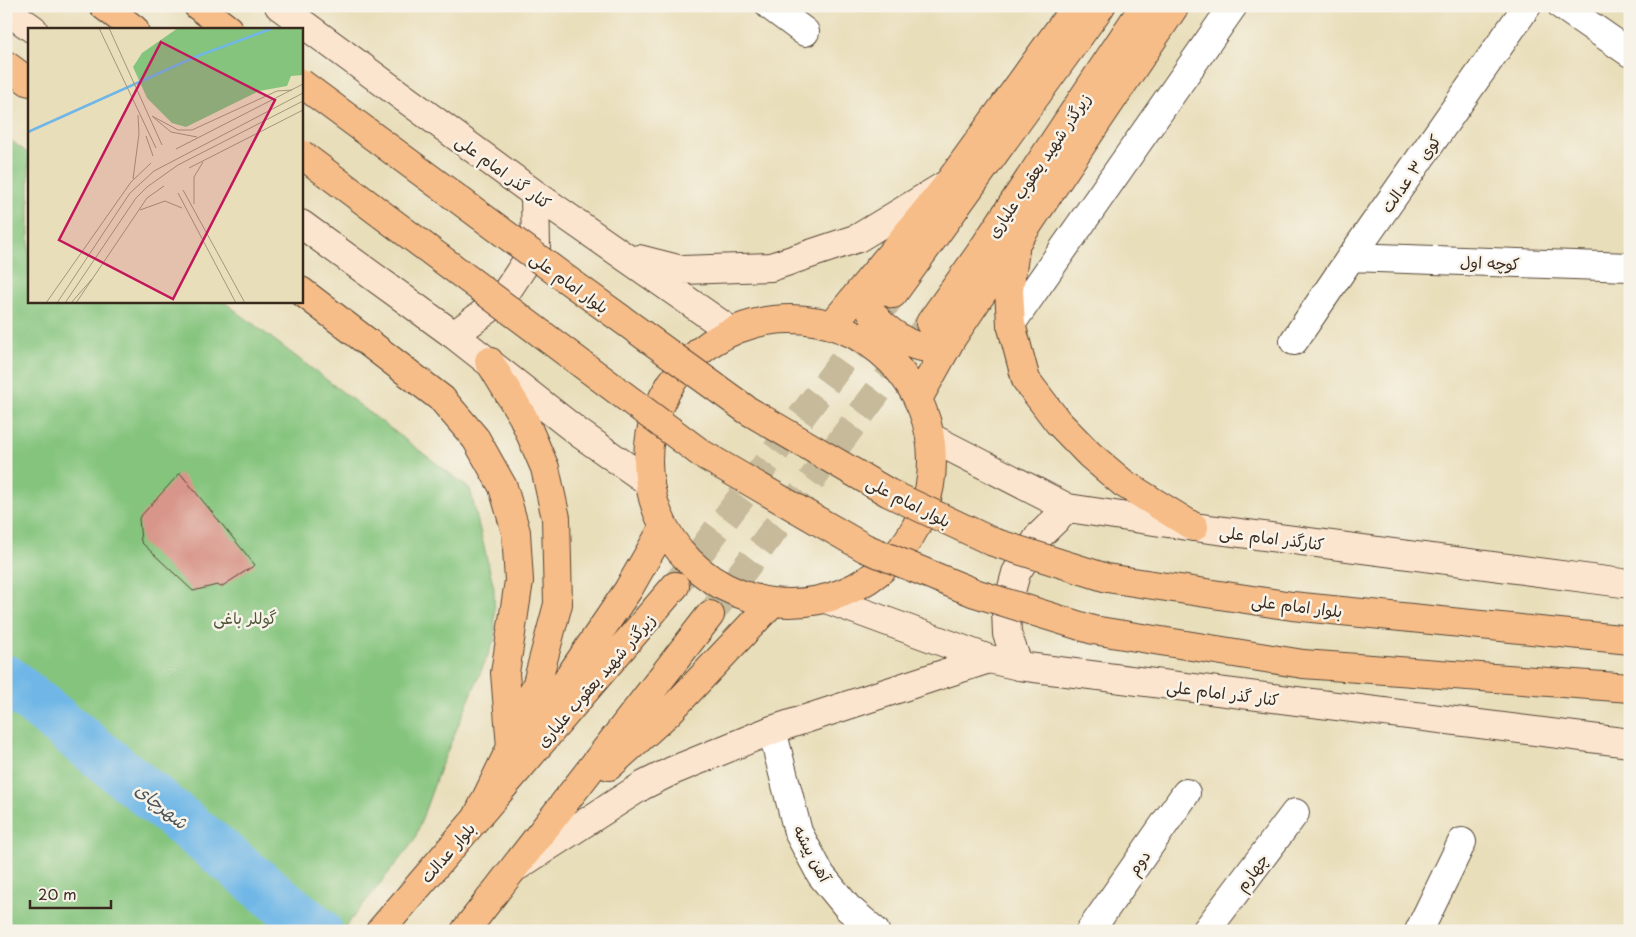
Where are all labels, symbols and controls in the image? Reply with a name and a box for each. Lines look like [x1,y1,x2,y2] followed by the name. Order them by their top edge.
[28,28,302,302] inset map
[980,88,1096,242] street label: زیرگذر شهید یعقوب علیاری
[450,128,557,216] street label: کنار گذر امام علی
[1374,129,1446,217] street label: کوی ۳ عدالت
[525,245,614,320] street label: بلوار امام علی
[1460,249,1520,275] street label: کوچه اول
[862,470,955,534] street label: بلوار امام علی
[1218,519,1326,557] street label: کنارگذر امام علی
[1250,588,1344,624] street label: بلوار امام علی
[213,605,277,629] park label: گوللر باغی
[530,608,660,752] street label: زیرگذر شهید یعقوب علیاری
[1165,673,1281,713] street label: کنار گذر امام علی
[130,775,195,835] water label: شهرچای
[414,816,480,888] street label: بلوار عدالت
[788,820,838,887] street label: آهن پیشه
[1121,844,1157,881] street label: دوم
[1229,848,1275,897] street label: چهارم
[30,877,111,909] scale bar
[38,882,77,905] text: 20 m

